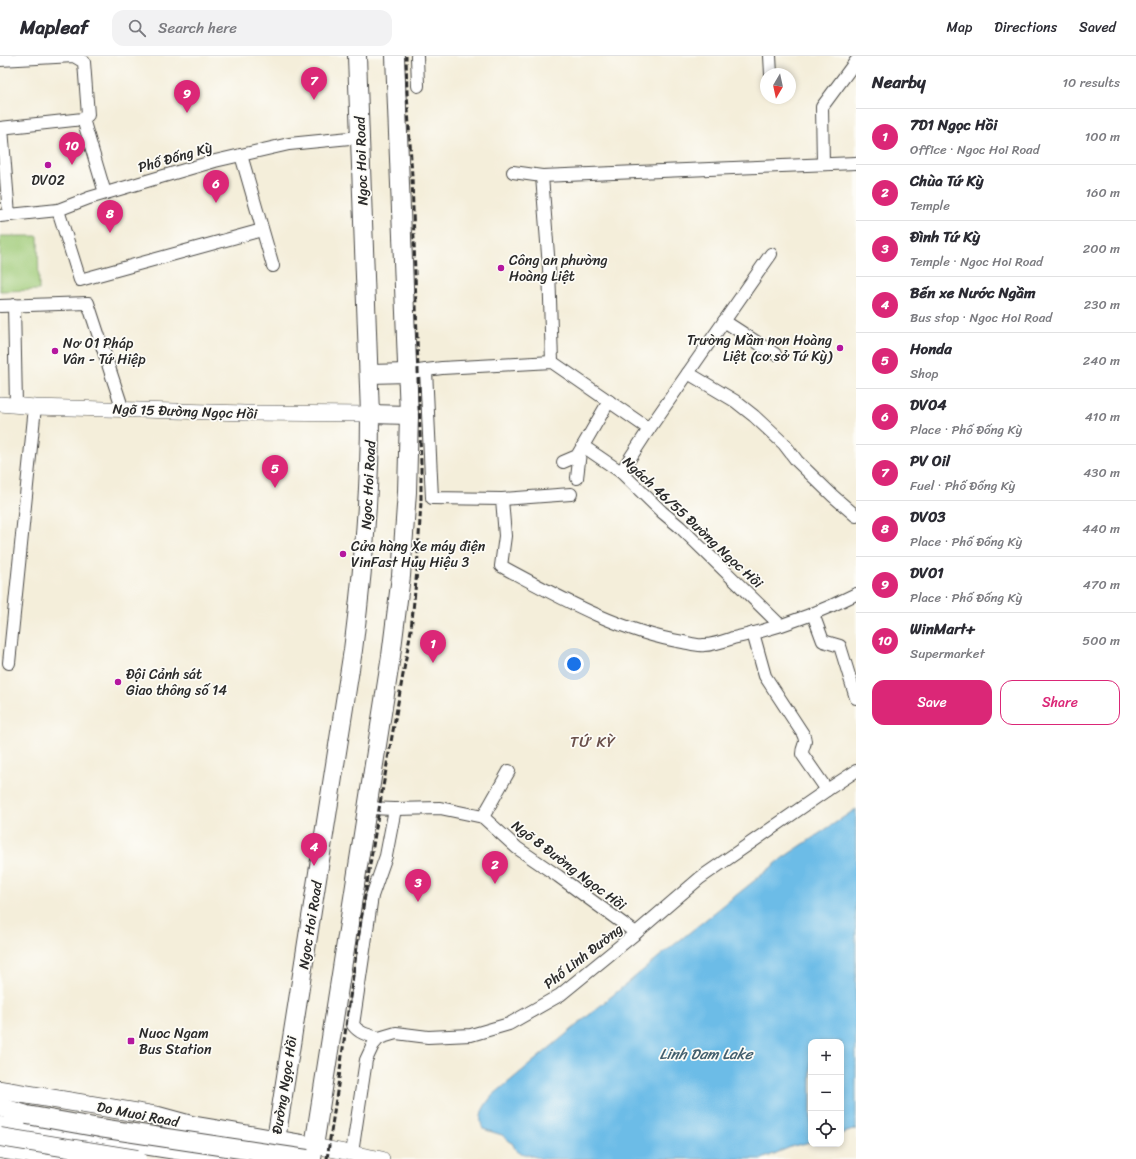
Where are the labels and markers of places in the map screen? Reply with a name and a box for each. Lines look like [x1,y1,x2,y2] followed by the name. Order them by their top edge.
[301,67,327,100] pin: 7
[174,80,200,113] pin: 9
[59,132,85,165] pin: 10
[43,160,53,170] marker: DV02
[31,168,65,193] place label: DV02
[203,170,229,203] pin: 6
[97,200,123,233] pin: 8
[509,248,608,289] place label: Công an phường Hoàng Liệt
[496,263,506,273] marker: Công an phường Hoàng Liệt
[687,328,833,369] place label: Trường Mầm non Hoàng Liệt (cơ sở Tứ Kỳ)
[63,331,146,372] place label: Nơ 01 Pháp Vân - Tứ Hiệp
[835,343,845,353] marker: Trường Mầm non Hoàng Liệt (cơ sở Tứ Kỳ)
[50,346,60,356] marker: Nơ 01 Pháp Vân - Tứ Hiệp
[262,455,288,488] pin: 5
[351,534,486,575] place label: Cửa hàng Xe máy điện VinFast Huy Hiệu 3
[338,549,348,559] marker: Cửa hàng Xe máy điện VinFast Huy Hiệu 3
[420,630,446,663] pin: 1
[126,662,227,703] place label: Đội Cảnh sát Giao thông số 14
[113,677,123,687] marker: Đội Cảnh sát Giao thông số 14
[301,833,327,866] pin: 4
[482,851,508,884] pin: 2
[405,869,431,902] pin: 3
[139,1021,212,1062] place label: Nuoc Ngam Bus Station
[126,1036,136,1046] marker: Nuoc Ngam Bus Station

